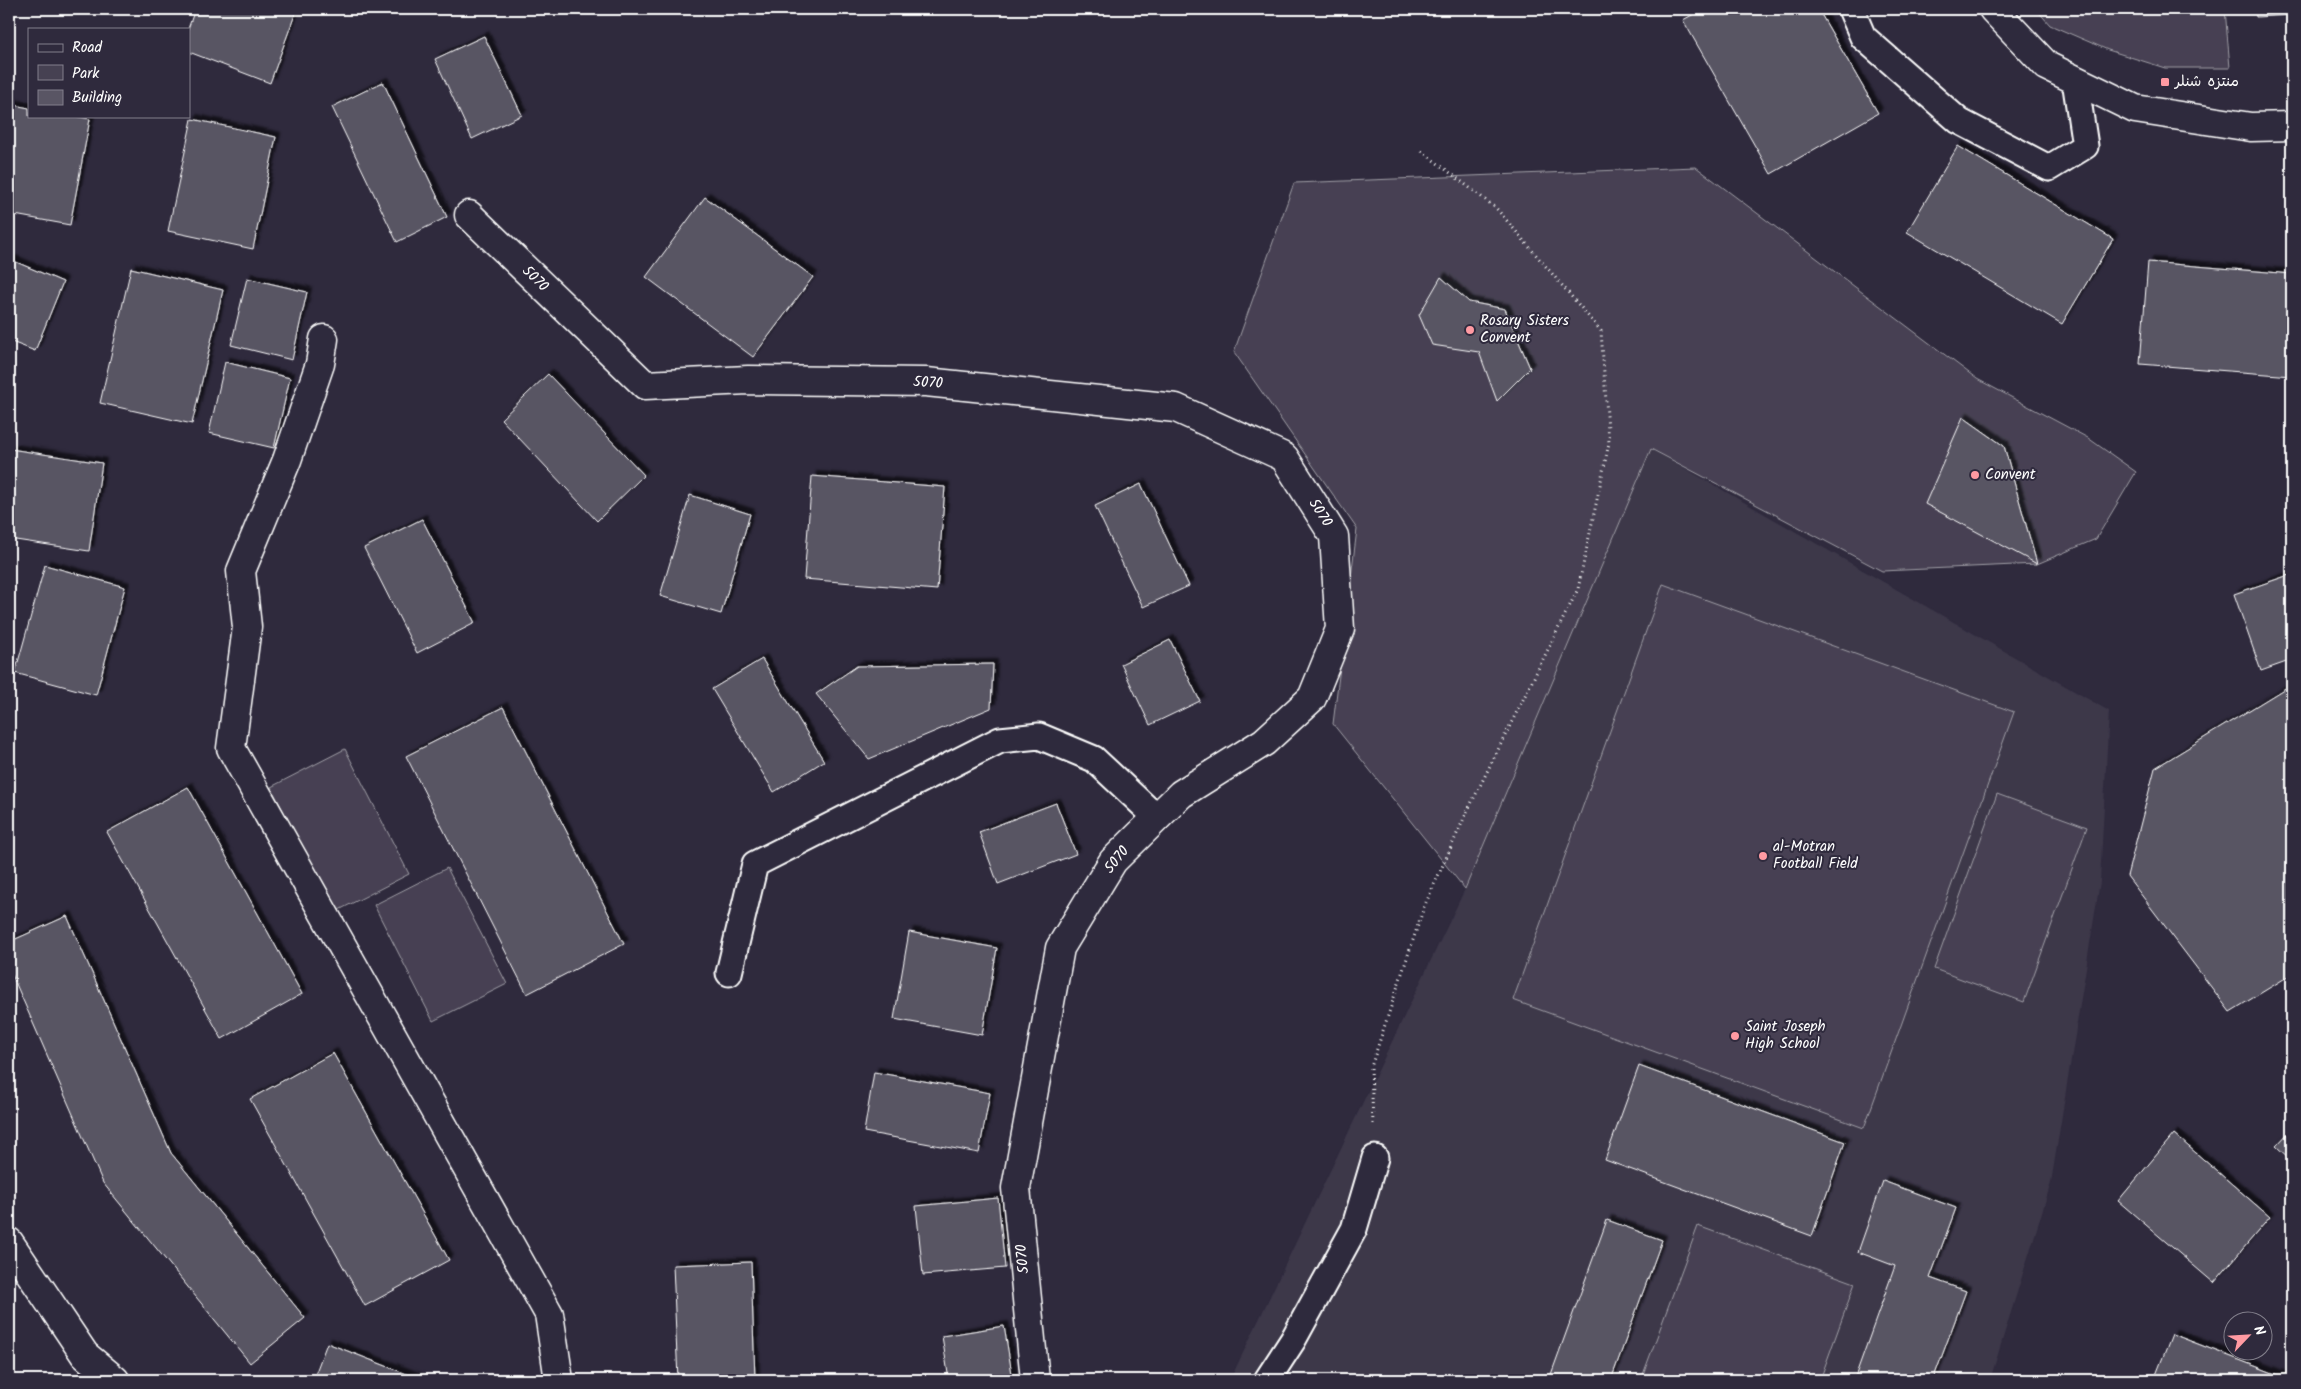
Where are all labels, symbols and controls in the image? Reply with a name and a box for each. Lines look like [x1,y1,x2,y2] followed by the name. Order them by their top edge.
[28,28,190,118] legend
[72,36,103,60] text: Road
[72,62,100,86] text: Park
[2173,70,2239,94] place label: منتزه شنلر
[2159,76,2171,88] marker: منتزه شنلر
[72,86,122,110] text: Building
[516,260,554,298] street label: 5070
[1480,309,1569,350] place label: Rosary Sisters Convent
[1464,324,1476,336] marker: Rosary Sisters Convent
[912,370,944,396] street label: 5070
[1985,463,2036,487] place label: Convent
[1969,469,1981,481] marker: Convent
[1302,494,1338,533] street label: 5070
[1773,835,1858,876] place label: al-Motran Football Field
[1098,840,1136,879] street label: 5070
[1757,850,1769,862] marker: al-Motran Football Field
[1745,1015,1826,1056] place label: Saint Joseph High School
[1729,1030,1741,1042] marker: Saint Joseph High School
[1009,1242,1037,1275] street label: 5070
[2224,1312,2274,1362] north arrow
[2247,1322,2271,1340] text: N

